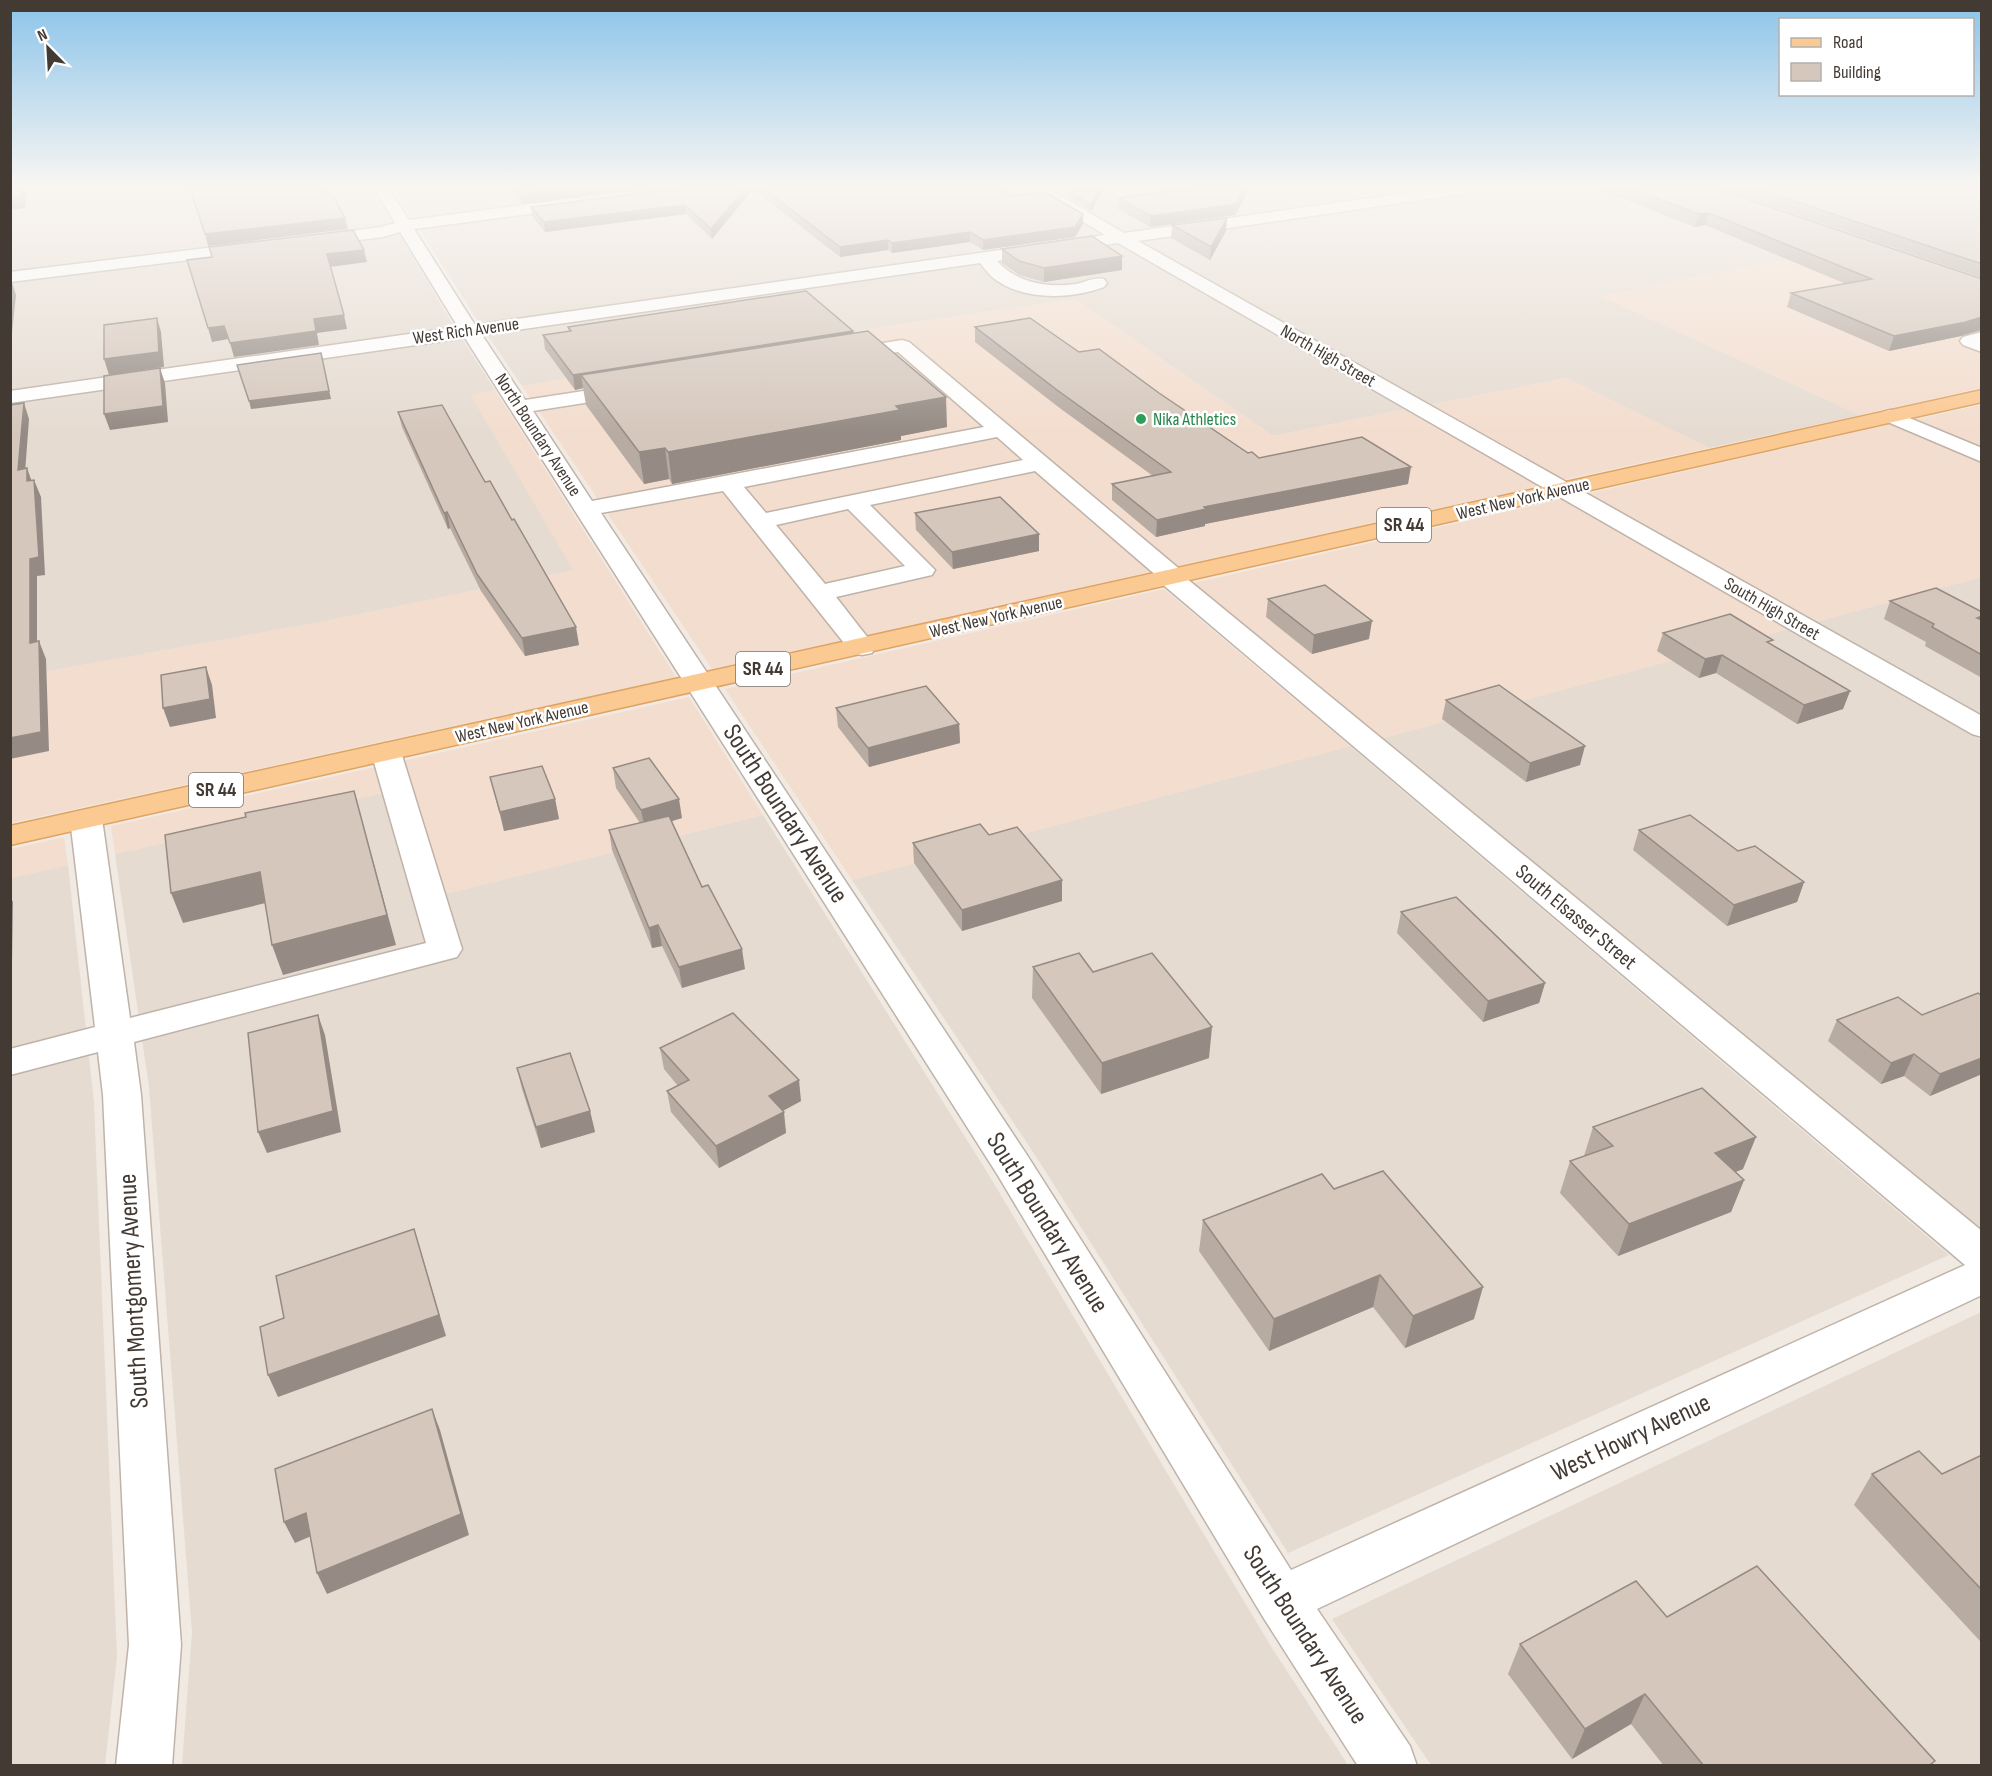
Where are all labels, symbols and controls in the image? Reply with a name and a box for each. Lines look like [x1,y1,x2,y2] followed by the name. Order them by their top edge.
[18,18,78,78] north arrow
[1779,18,1974,96] legend
[35,25,50,46] text: N
[1833,32,1863,53] text: Road
[1833,62,1881,83] text: Building
[412,313,520,349] street label: West Rich Avenue
[1277,320,1380,392] street label: North High Street
[490,370,586,500] street label: North Boundary Avenue
[1153,409,1236,430] place label: Nika Athletics
[1134,412,1148,426] marker: Nika Athletics
[1454,473,1592,525] street label: West New York Avenue
[1377,508,1431,542] road number: SR 44
[1720,573,1824,645] street label: South High Street
[927,591,1065,643] street label: West New York Avenue
[736,652,790,686] road number: SR 44
[453,696,591,748] street label: West New York Avenue
[716,719,854,909] street label: South Boundary Avenue
[189,773,243,807] road number: SR 44
[1510,859,1642,975] street label: South Elsasser Street
[979,1127,1115,1319] street label: South Boundary Avenue
[112,1173,156,1409] street label: South Montgomery Avenue
[1546,1388,1716,1488] street label: West Howry Avenue
[1236,1540,1374,1730] street label: South Boundary Avenue

